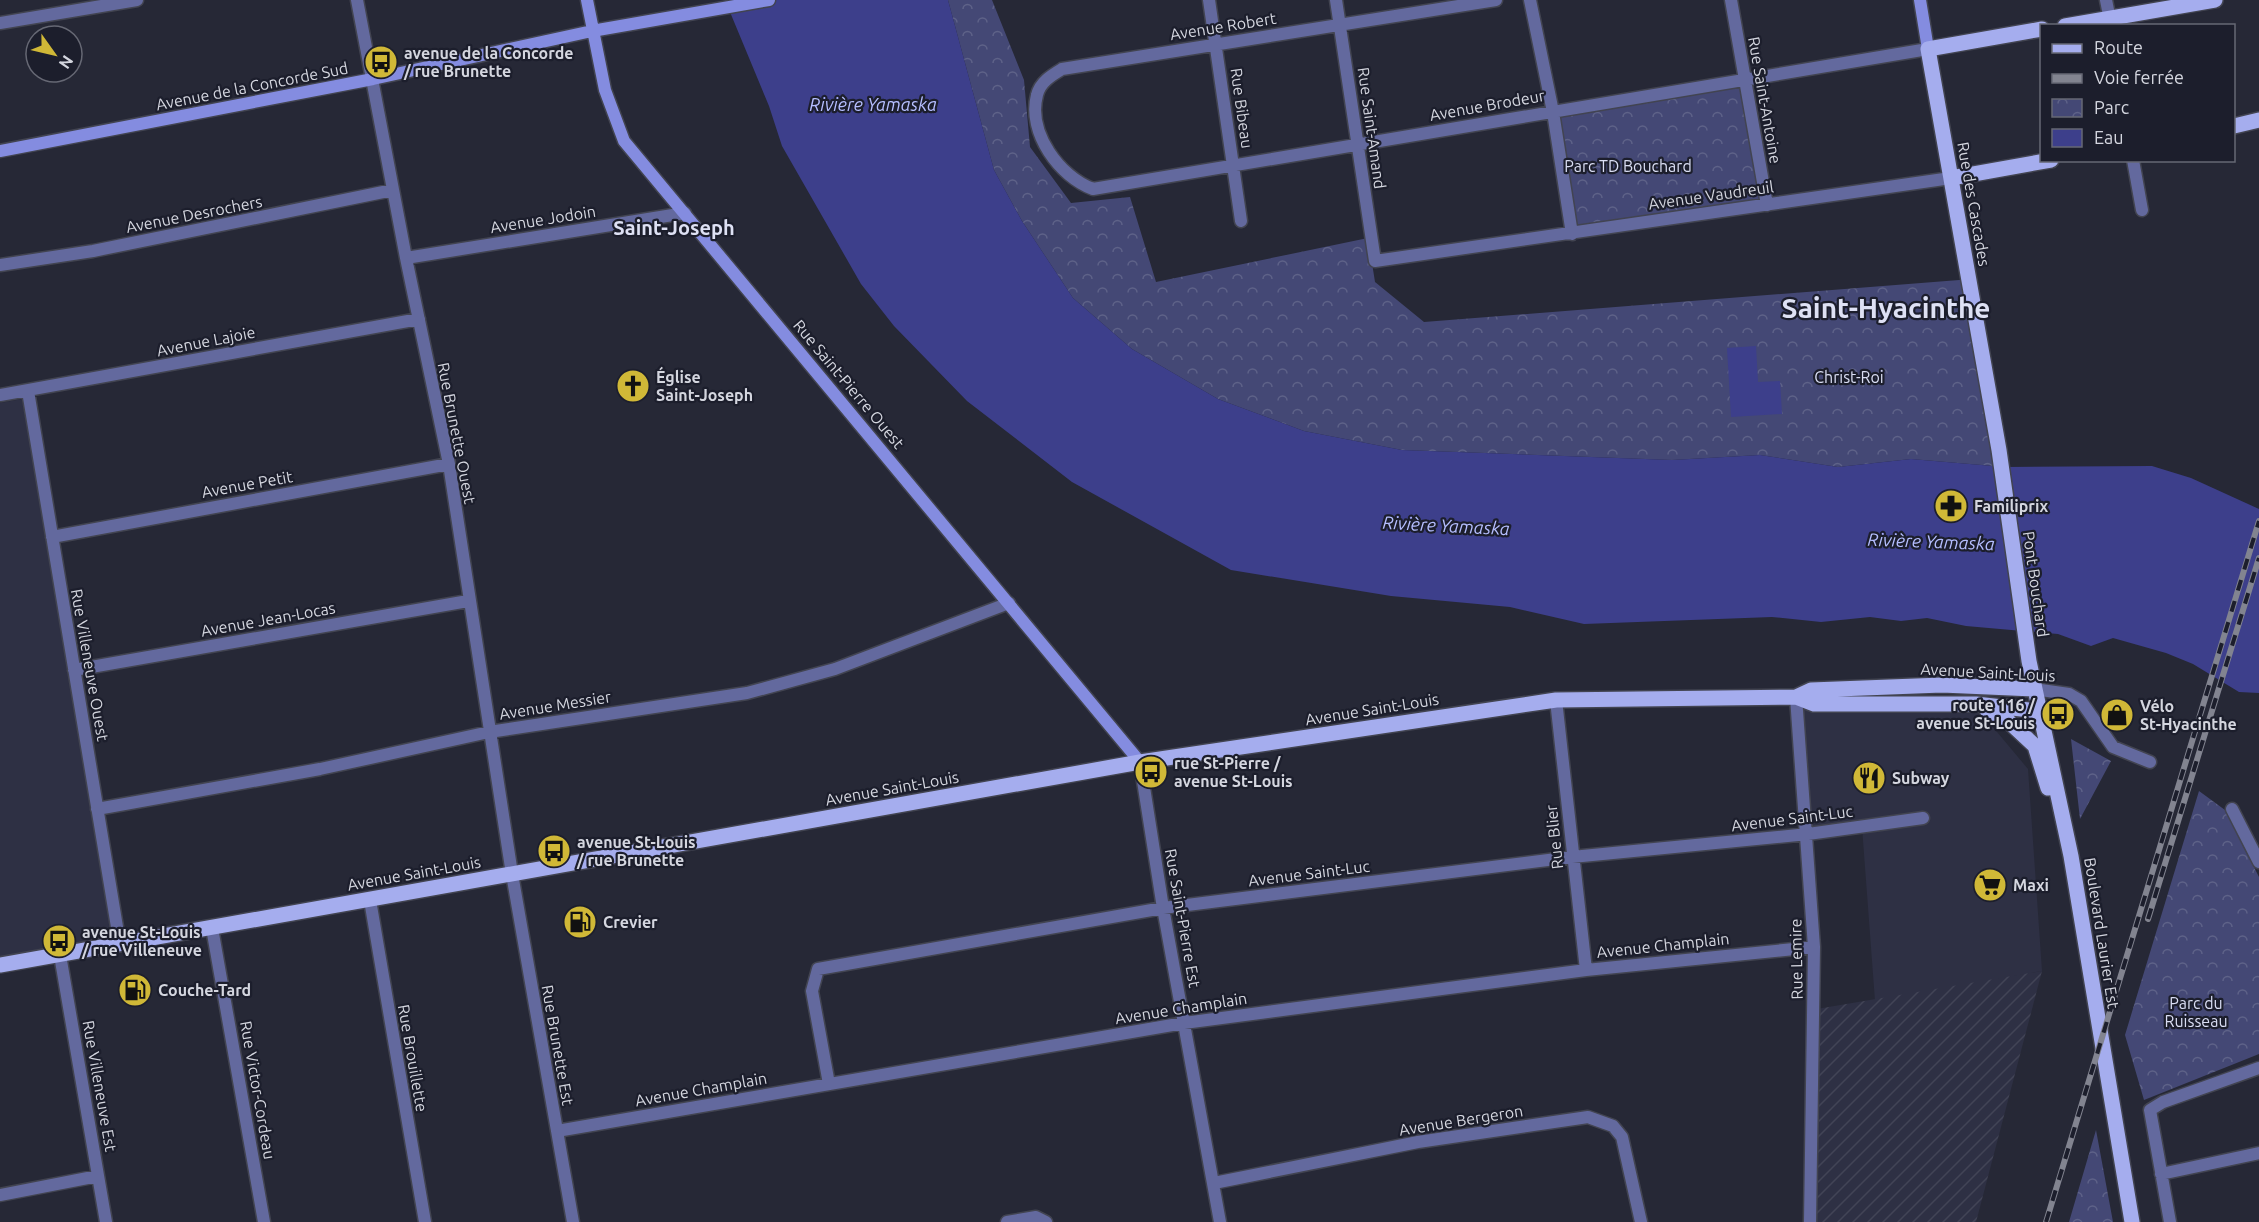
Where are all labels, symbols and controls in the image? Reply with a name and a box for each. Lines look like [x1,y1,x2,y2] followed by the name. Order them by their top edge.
[1169,9,1278,43] street label: Avenue Robert
[24,24,84,84] north arrow
[2040,24,2235,162] legend
[1745,35,1785,165] street label: Rue Saint-Antoine
[2094,37,2143,57] text: Route
[363,44,399,80] bus stop icon: avenue de la Concorde / rue Brunette
[403,44,573,80] place label: avenue de la Concorde / rue Brunette
[56,52,77,72] text: N
[154,59,350,113] street label: Avenue de la Concorde Sud
[1355,66,1389,190] street label: Rue Saint-Amand
[1227,67,1257,149] street label: Rue Bibeau
[2094,67,2184,87] text: Voie ferrée
[1428,86,1546,124] street label: Avenue Brodeur
[809,94,937,114] water label: Rivière Yamaska
[2094,97,2129,117] text: Parc
[2094,127,2124,147] text: Eau
[1954,140,1994,268] street label: Rue des Cascades
[1564,157,1692,175] park label: Parc TD Bouchard
[1647,177,1775,213] street label: Avenue Vaudreuil
[124,192,264,236] street label: Avenue Desrochers
[489,202,597,236] street label: Avenue Jodoin
[613,216,735,239] district label: Saint-Joseph
[1781,292,1991,323] district label: Saint-Hyacinthe
[790,316,908,452] street label: Rue Saint-Pierre Ouest
[155,323,257,359] street label: Avenue Lajoie
[434,361,480,506] street label: Rue Brunette Ouest
[656,366,753,404] place label: Église Saint-Joseph
[615,368,651,404] church icon: Église Saint-Joseph
[1814,368,1884,386] park label: Christ-Roi
[200,467,295,501] street label: Avenue Petit
[1933,488,1969,524] pharmacy icon: Familiprix
[1974,497,2048,515] place label: Familiprix
[1382,512,1510,538] water label: Rivière Yamaska
[1867,529,1995,553] water label: Rivière Yamaska
[2020,530,2052,638] street label: Pont Bouchard
[68,587,112,743] street label: Rue Villeneuve Ouest
[199,598,337,640] street label: Avenue Jean-Locas
[1920,659,2056,685] street label: Avenue Saint-Louis
[498,687,612,723] street label: Avenue Messier
[1304,690,1440,728] street label: Avenue Saint-Louis
[1916,696,2036,732] place label: route 116 / avenue St-Louis
[2040,696,2076,732] bus stop icon: route 116 / avenue St-Louis
[2099,697,2135,733] shop icon: Vélo St-Hyacinthe
[2140,697,2237,733] place label: Vélo St-Hyacinthe
[1133,754,1169,790] bus stop icon: rue St-Pierre / avenue St-Louis
[1174,754,1293,790] place label: rue St-Pierre / avenue St-Louis
[1851,760,1887,796] restaurant icon: Subway
[824,767,960,809] street label: Avenue Saint-Louis
[1892,769,1950,787] place label: Subway
[1730,802,1854,834] street label: Avenue Saint-Luc
[1542,804,1566,870] street label: Rue Blier
[536,833,572,869] bus stop icon: avenue St-Louis / rue Brunette
[576,833,696,869] place label: avenue St-Louis / rue Brunette
[1162,847,1204,990] street label: Rue Saint-Pierre Est
[346,852,482,894] street label: Avenue Saint-Louis
[2081,856,2123,1011] street label: Boulevard Laurier Est
[1247,857,1371,889] street label: Avenue Saint-Luc
[1972,867,2008,903] supermarket icon: Maxi
[2013,876,2049,894] place label: Maxi
[562,904,598,940] fuel station icon: Crevier
[603,913,658,931] place label: Crevier
[1786,918,1806,1000] street label: Rue Lemire
[41,923,77,959] bus stop icon: avenue St-Louis / rue Villeneuve
[81,923,202,959] place label: avenue St-Louis / rue Villeneuve
[1596,929,1730,961] street label: Avenue Champlain
[117,972,153,1008] fuel station icon: Couche-Tard
[158,981,251,999] place label: Couche-Tard
[539,983,578,1107] street label: Rue Brunette Est
[1114,989,1248,1027] street label: Avenue Champlain
[2164,994,2228,1030] park label: Parc du Ruisseau
[395,1003,431,1113] street label: Rue Brouillette
[80,1019,121,1154] street label: Rue Villeneuve Est
[237,1019,279,1161] street label: Rue Victor-Cordeau
[634,1069,768,1109] street label: Avenue Champlain
[1398,1101,1524,1139] street label: Avenue Bergeron

